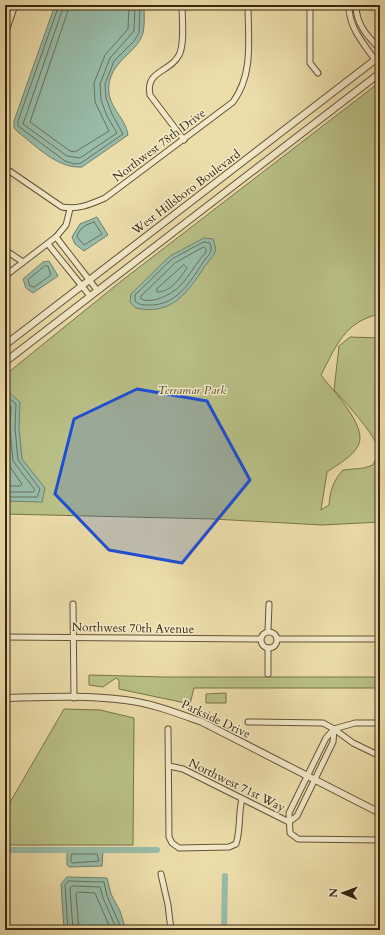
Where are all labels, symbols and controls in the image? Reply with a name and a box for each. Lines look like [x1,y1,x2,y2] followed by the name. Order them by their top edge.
[109,105,209,185] street label: Northwest 78th Drive
[128,146,244,239] street label: West Hillsboro Boulevard
[158,382,226,398] park label: Terramar Park
[72,619,194,637] street label: Northwest 70th Avenue
[179,696,253,742] street label: Parkside Drive
[186,755,289,816] street label: Northwest 71st Way
[323,873,363,913] north arrow
[326,887,341,898] text: N

